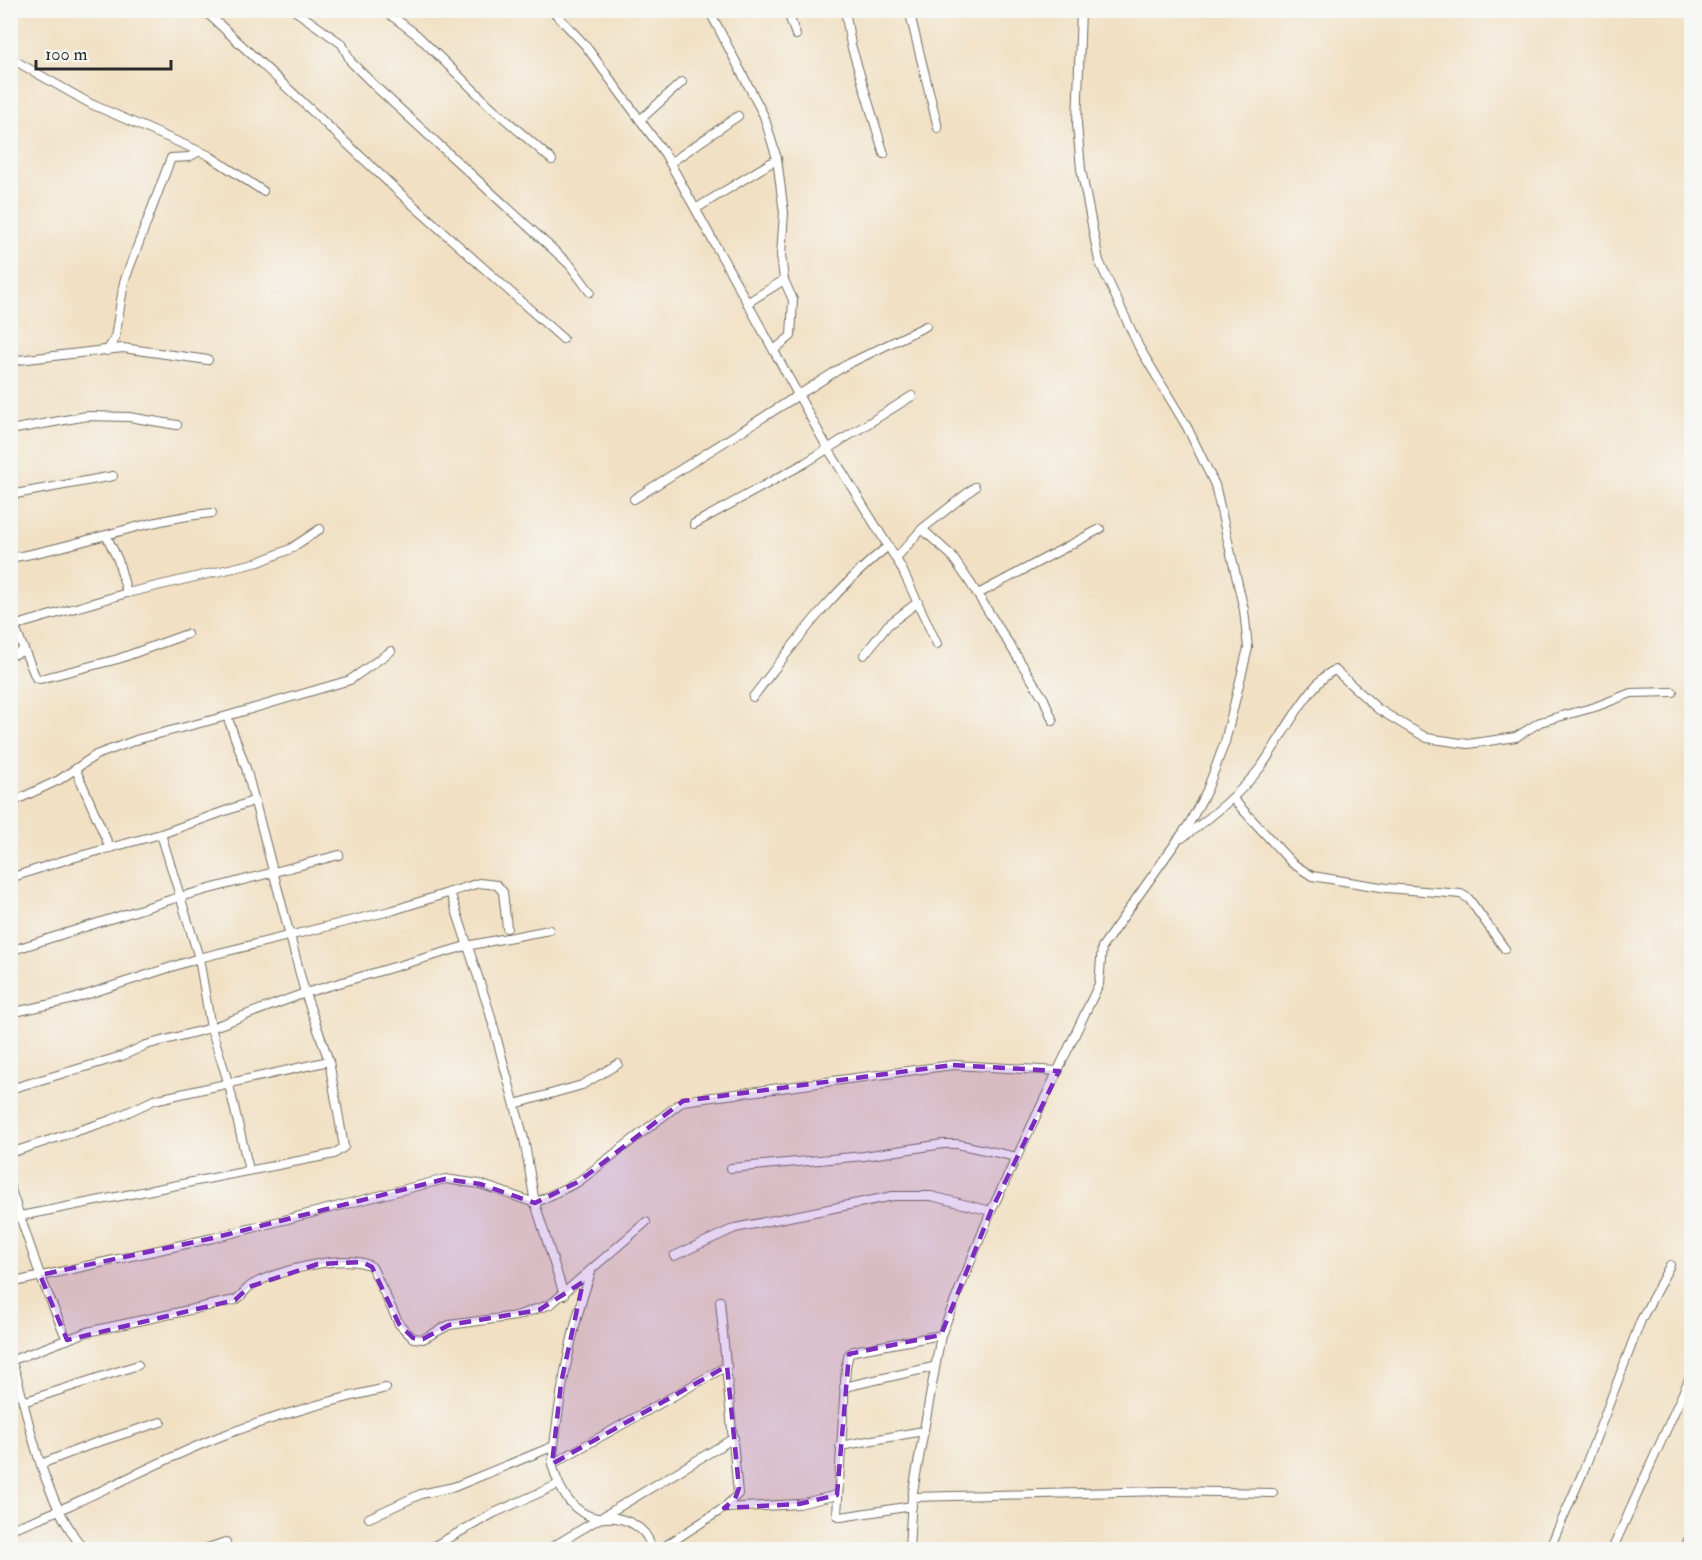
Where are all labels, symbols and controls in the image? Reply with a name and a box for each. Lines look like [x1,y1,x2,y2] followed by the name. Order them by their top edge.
[36,33,171,71] scale bar
[45,43,88,66] text: 100 m

